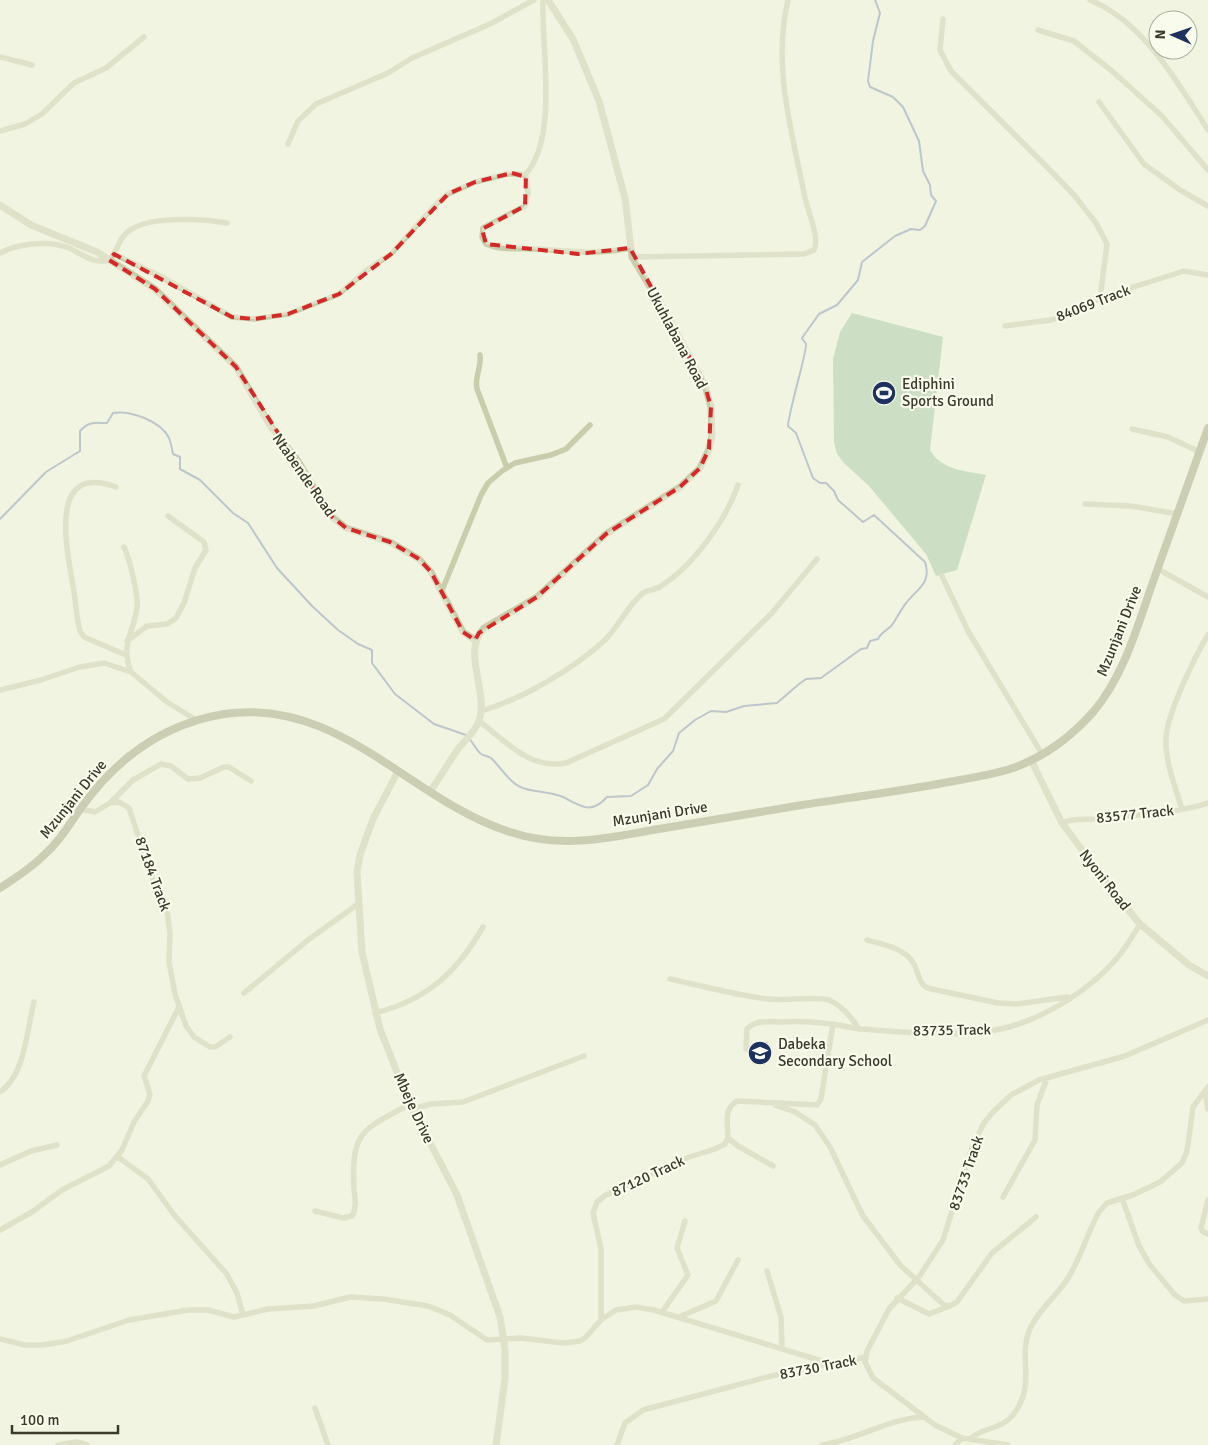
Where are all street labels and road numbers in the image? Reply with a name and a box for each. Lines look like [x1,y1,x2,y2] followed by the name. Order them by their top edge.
[1053,280,1133,325] street label: 84069 Track
[643,284,711,392] street label: Ukuhlabana Road
[269,430,339,520] street label: Ntabende Road
[1093,583,1145,679] street label: Mzunjani Drive
[36,756,110,842] street label: Mzunjani Drive
[611,798,709,830] street label: Mzunjani Drive
[1095,801,1175,827] street label: 83577 Track
[131,834,175,914] street label: 87184 Track
[1076,846,1134,914] street label: Nyoni Road
[913,1020,992,1040] street label: 83735 Track
[390,1070,438,1146] street label: Mbeje Drive
[945,1133,987,1213] street label: 83733 Track
[609,1151,688,1201] street label: 87120 Track
[778,1351,858,1383] street label: 83730 Track

